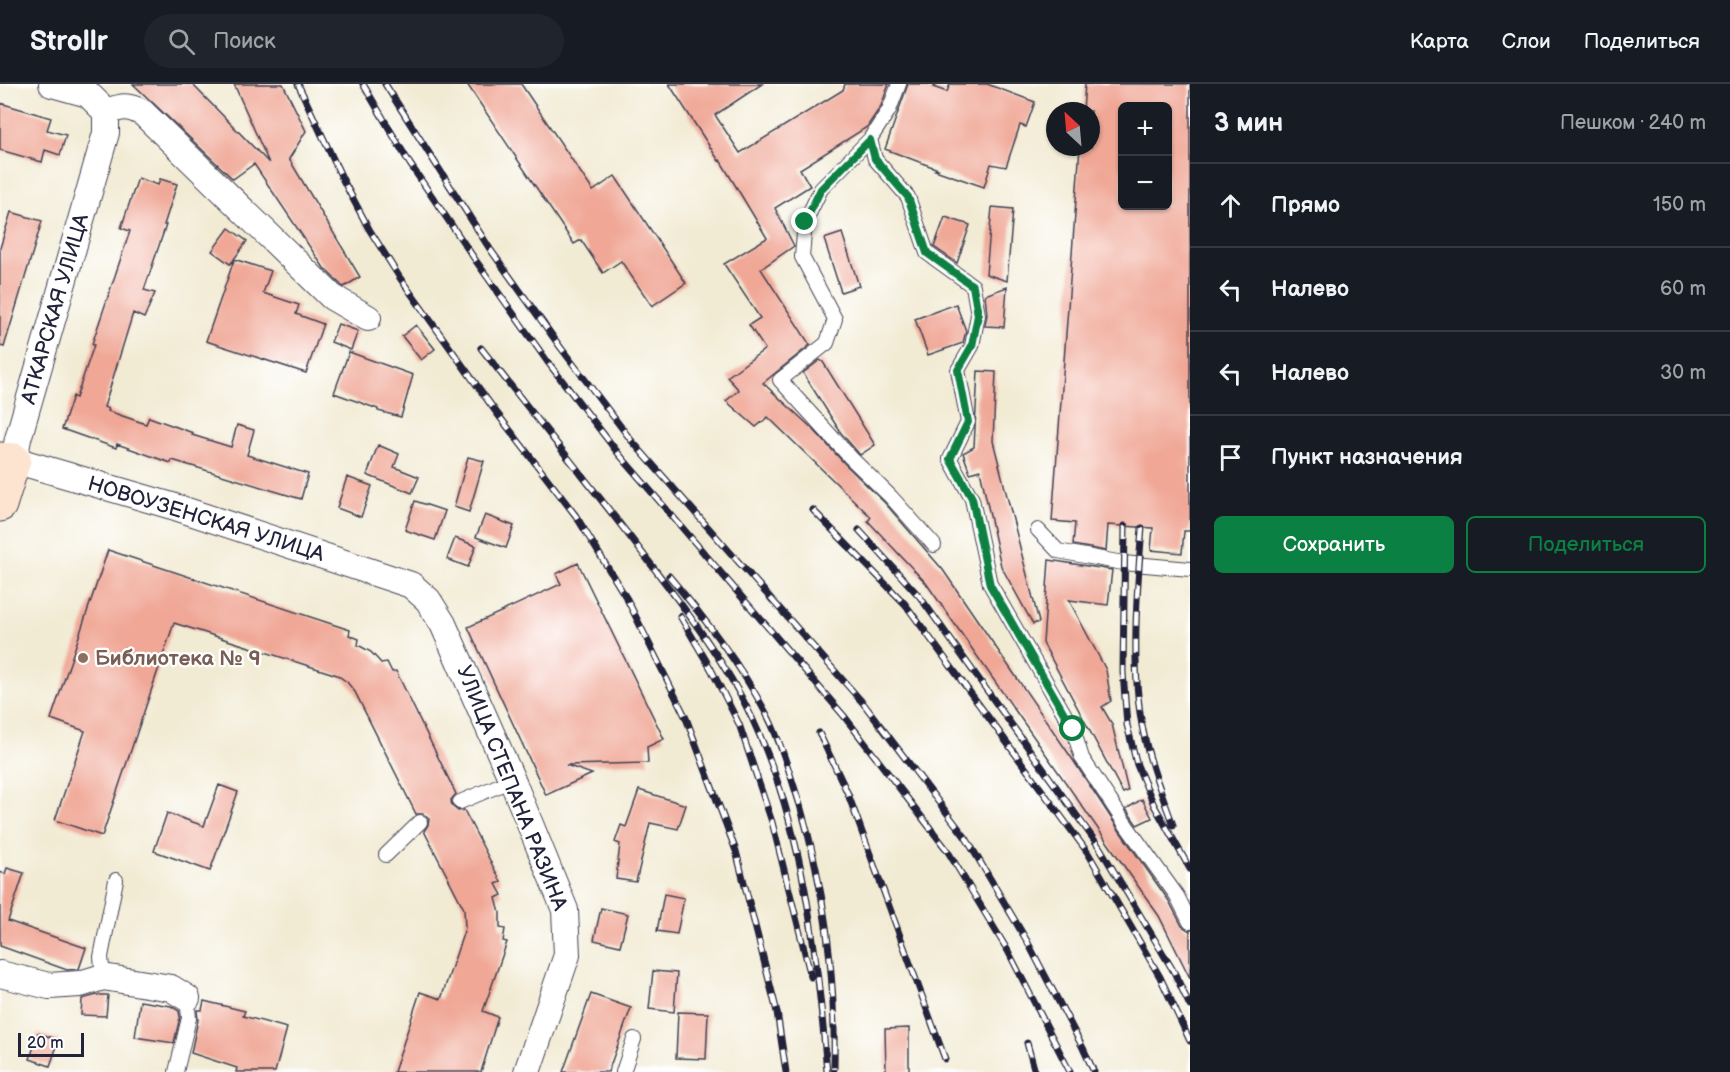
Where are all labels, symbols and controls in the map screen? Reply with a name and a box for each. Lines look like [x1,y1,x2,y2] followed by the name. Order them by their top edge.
[144,14,564,68] search box
[30,25,108,58] text: Strollr
[165,25,198,58] icon: search
[213,28,276,55] text: Поиск
[1410,29,1469,54] text: Карта
[1502,29,1551,54] text: Слои
[1584,29,1700,54] text: Поделиться
[1046,102,1100,156] north arrow
[1118,102,1172,210] map controls
[1118,102,1172,156] button: +
[1214,108,1283,139] text: 3 мин
[1560,111,1706,135] text: Пешком · 240 m
[1118,156,1172,210] button: −
[1214,189,1247,222] icon: ahead
[1271,192,1340,219] text: Прямо
[1653,193,1706,217] text: 150 m
[791,208,817,234] route end
[16,211,94,408] street label: АТКАРСКАЯ УЛИЦА
[1214,273,1247,306] icon: left
[1271,276,1349,303] text: Налево
[1660,277,1706,301] text: 60 m
[1214,357,1247,390] icon: left
[1271,360,1349,387] text: Налево
[1660,361,1706,385] text: 30 m
[1214,441,1247,474] icon: arrive
[1271,444,1463,471] text: Пункт назначения
[85,471,327,567] street label: НОВОУЗЕНСКАЯ УЛИЦА
[1214,516,1454,573] button: Сохранить
[1466,516,1706,573] button: Поделиться
[95,646,261,671] place label: Библиотека № 9
[76,651,90,665] marker: Библиотека № 9
[451,662,573,914] street label: УЛИЦА СТЕПАНА РАЗИНА
[1059,715,1085,741] route start
[18,1030,84,1058] scale bar
[27,1034,63,1053] text: 20 m

